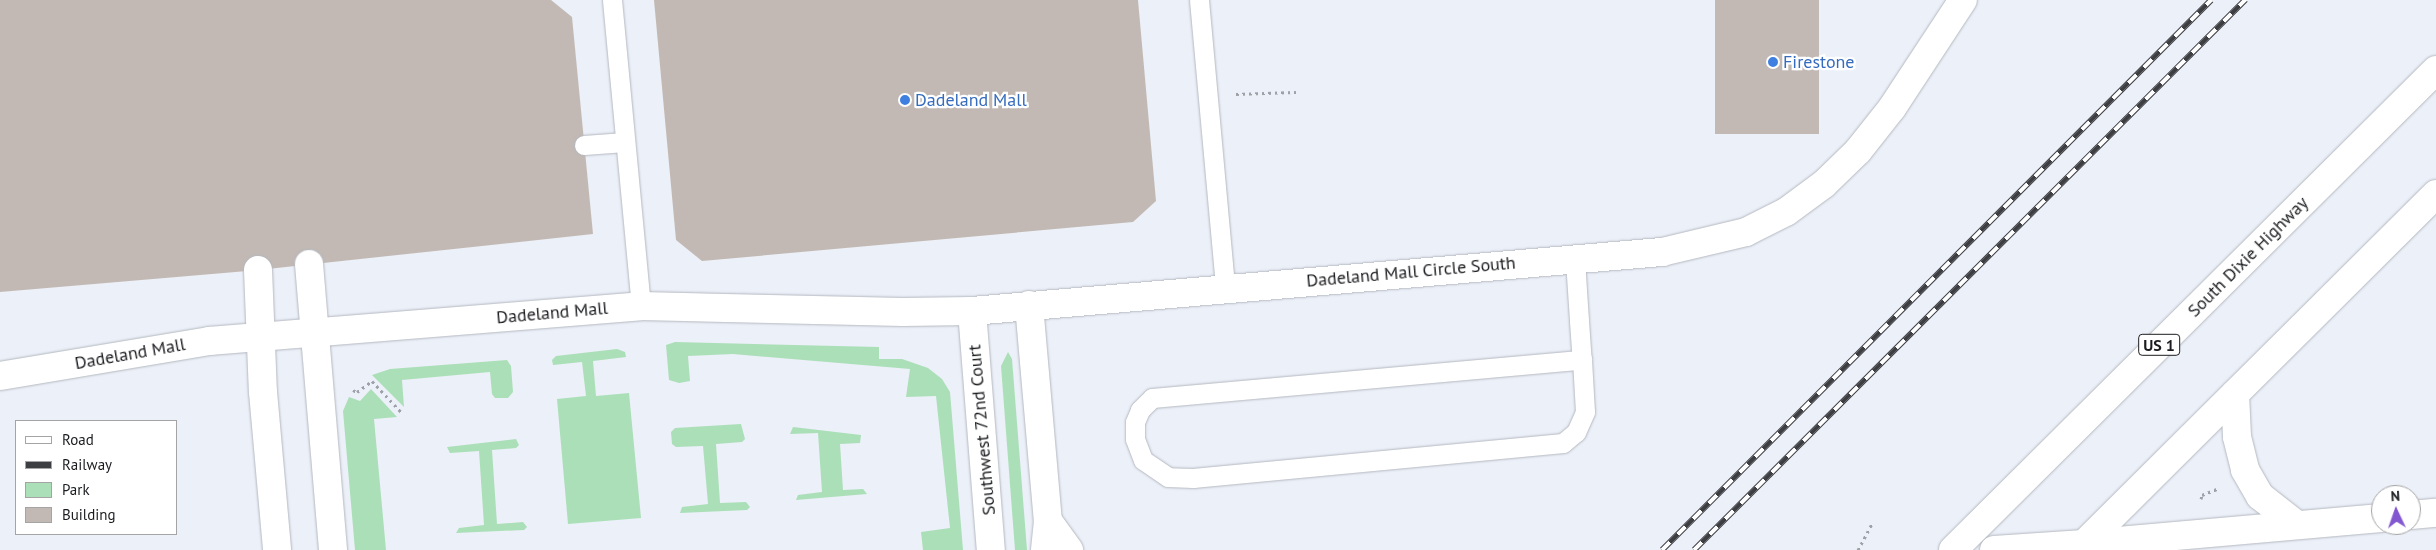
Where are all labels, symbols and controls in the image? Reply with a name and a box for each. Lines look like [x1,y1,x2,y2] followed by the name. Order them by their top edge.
[1783,51,1855,73] place label: Firestone
[1767,56,1779,68] marker: Firestone
[915,89,1027,111] place label: Dadeland Mall
[899,94,911,106] marker: Dadeland Mall
[2183,192,2313,322] street label: South Dixie Highway
[1305,252,1517,292] street label: Dadeland Mall Circle South
[495,297,609,329] street label: Dadeland Mall
[2138,332,2180,358] road number: US 1
[73,334,187,374] street label: Dadeland Mall
[964,344,1000,516] street label: Southwest 72nd Court
[15,420,178,535] legend
[62,430,94,449] text: Road
[62,455,112,474] text: Railway
[62,480,90,499] text: Park
[2371,485,2421,535] north arrow
[2390,487,2400,505] text: N
[62,505,116,524] text: Building

